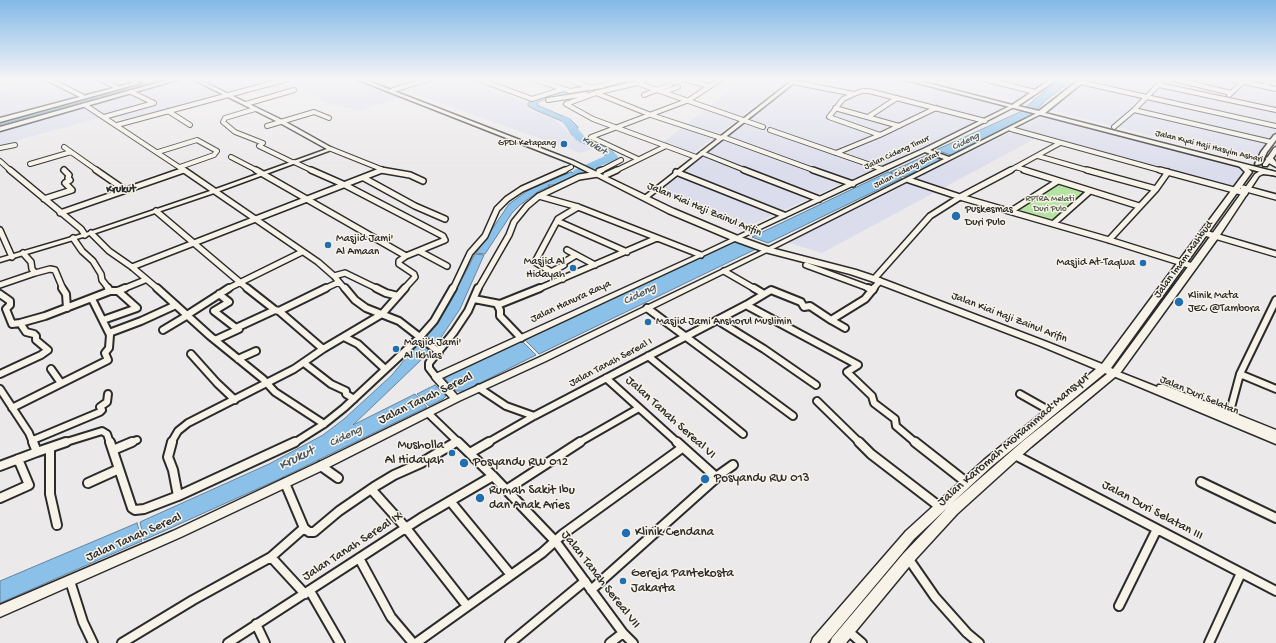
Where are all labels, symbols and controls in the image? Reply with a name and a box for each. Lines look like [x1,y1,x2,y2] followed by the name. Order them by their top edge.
[1154,128,1264,166] street label: Jalan Kyai Haji Hasyim Ashari
[950,130,982,154] water label: Cideng
[863,133,931,173] street label: Jalan Cideng Timur
[579,134,609,158] water label: Krukut
[498,139,556,149] place label: GPDI Ketapang
[559,139,569,149] marker: GPDI Ketapang
[872,149,942,191] street label: Jalan Cideng Barat
[645,180,763,240] street label: Jalan Kiai Haji Zainul Arifin
[106,183,136,197] district label: Krukut
[1026,195,1074,216] park label: RPTRA Melati Duri Pulo
[965,203,1013,229] place label: Puskesmas Duri Pulo
[950,210,962,222] marker: Puskesmas Duri Pulo
[1152,219,1216,301] street label: Jalan Imam Mahbud
[336,232,393,258] place label: Masjid Jami' Al Amaan
[323,240,333,250] marker: Masjid Jami' Al Amaan
[524,255,565,281] place label: Masjid Al Hidayah
[1057,256,1135,270] place label: Masjid At-Taqwa
[1138,258,1148,268] marker: Masjid At-Taqwa
[568,263,578,273] marker: Masjid Al Hidayah
[529,278,613,326] street label: Jalan Hanura Raya
[621,281,659,309] water label: Cideng
[1188,289,1260,315] place label: Klinik Mata JEC @Tambora
[949,290,1069,346] street label: Jalan Kiai Haji Zainul Arifin
[1173,296,1185,308] marker: Klinik Mata JEC @Tambora
[656,315,792,329] place label: Masjid Jami Anshorul Muslimin
[643,317,653,327] marker: Masjid Jami Anshorul Muslimin
[567,335,655,391] street label: Jalan Tanah Sereal I
[404,336,461,362] place label: Masjid Jami' Al Ikhlas
[391,344,401,354] marker: Masjid Jami' Al Ikhlas
[376,369,476,429] street label: Jalan Tanah Sereal
[935,370,1093,510] street label: Jalan Karomah Mohammad Mansyur
[621,373,719,463] street label: Jalan Tanah Sereal VI
[1157,373,1241,419] street label: Jalan Duri Selatan
[327,423,365,451] water label: Cideng
[385,438,444,469] place label: Musholla Al Hidayah
[276,443,318,475] water label: Krukut
[447,448,457,458] marker: Musholla Al Hidayah
[473,455,568,471] place label: Posyandu RW 012
[458,457,470,469] marker: Posyandu RW 012
[714,471,810,487] place label: Posyandu RW 013
[699,473,711,485] marker: Posyandu RW 013
[1099,478,1205,544] street label: Jalan Duri Selatan III
[489,483,575,514] place label: Rumah Sakit Ibu dan Anak Aries
[474,492,486,504] marker: Rumah Sakit Ibu dan Anak Aries
[300,509,406,585] street label: Jalan Tanah Sereal IX
[84,510,184,566] street label: Jalan Tanah Sereal
[635,525,714,541] place label: Klinik Cendana
[620,527,632,539] marker: Klinik Cendana
[557,528,643,632] street label: Jalan Tanah Sereal VII
[631,566,734,597] place label: Gereja Pantekosta Jakarta
[618,576,628,586] marker: Gereja Pantekosta Jakarta

